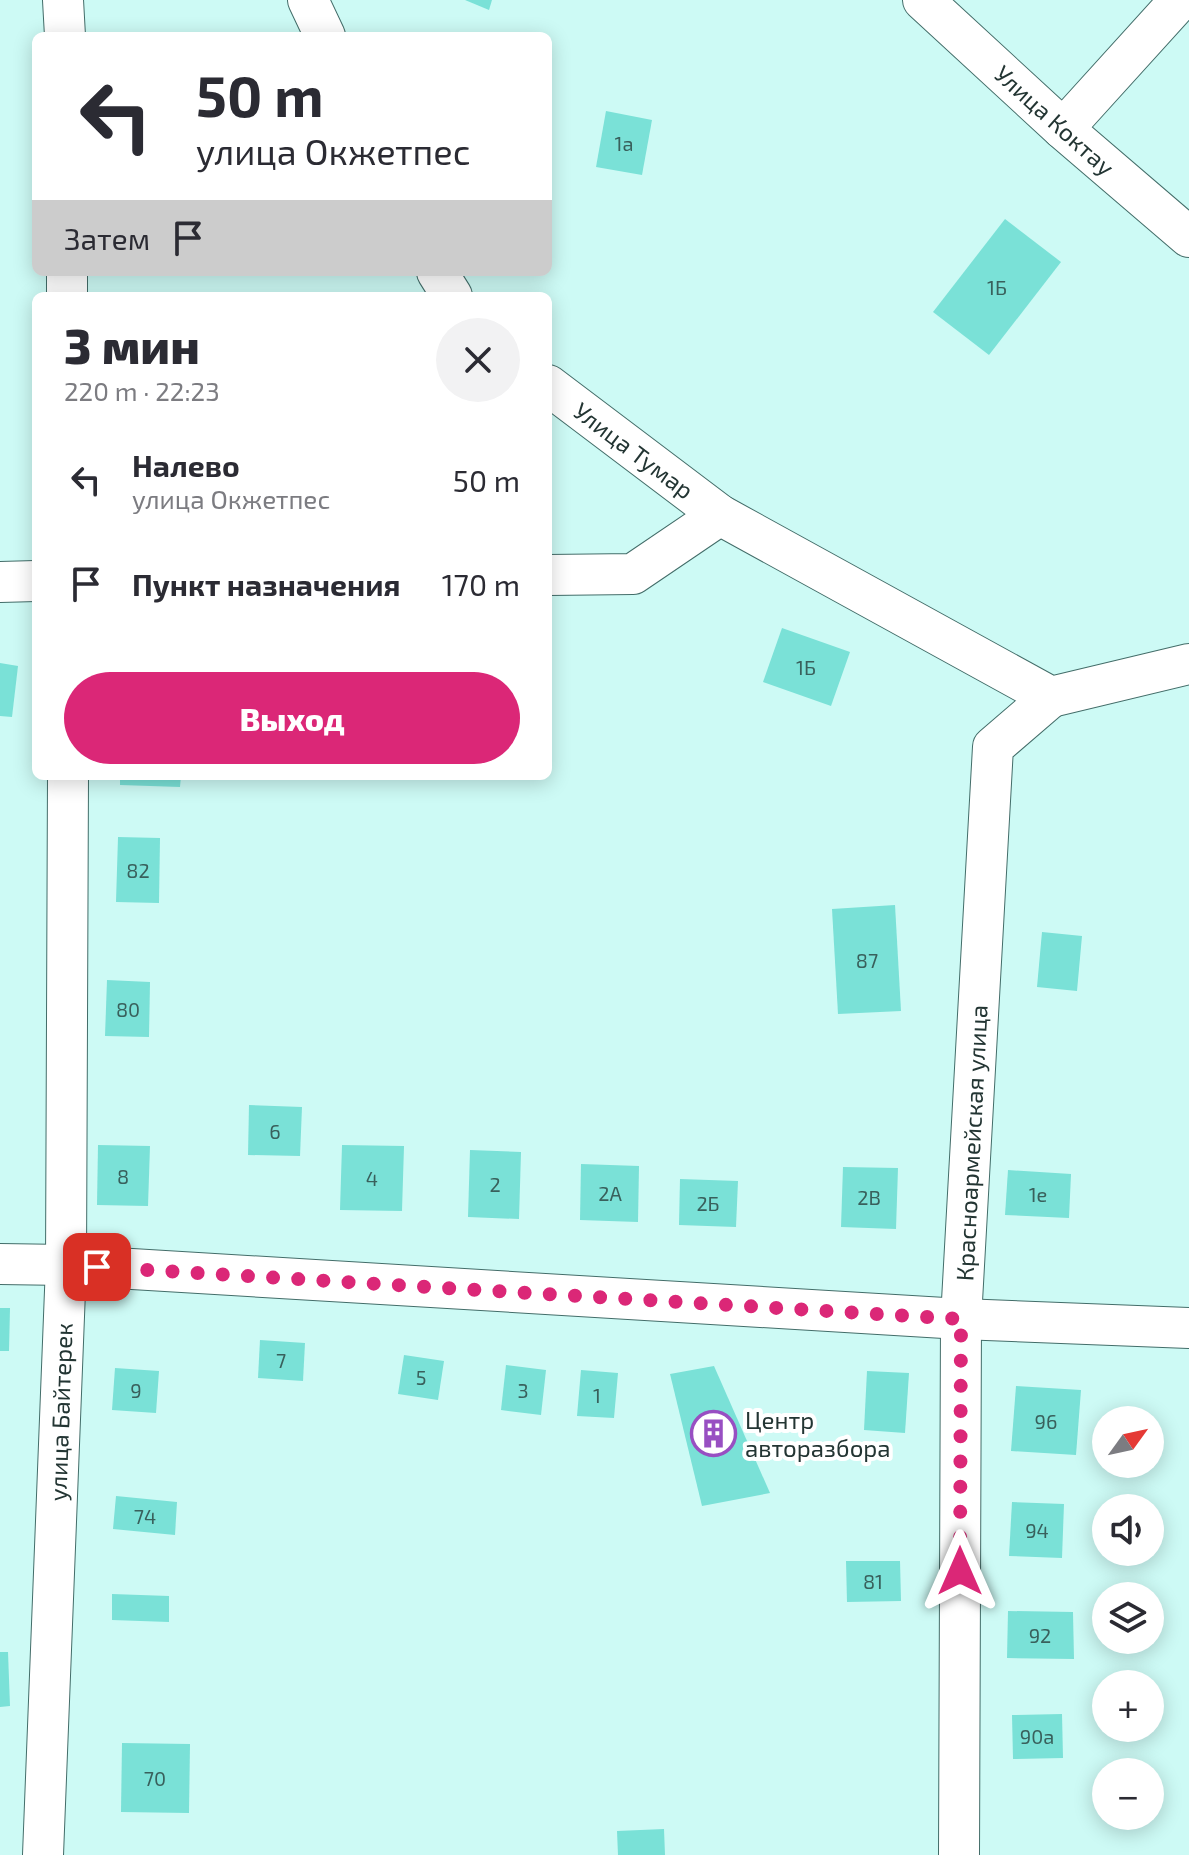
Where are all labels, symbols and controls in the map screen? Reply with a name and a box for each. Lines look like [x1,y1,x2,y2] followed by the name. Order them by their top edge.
[989,59,1121,182] street label: Улица Коктау
[196,61,324,128] text: 50 m
[64,64,168,168] icon: left
[196,129,470,172] text: улица Окжетпес
[615,131,634,155] house number: 1а
[166,216,210,260] icon: arrive
[64,220,150,256] text: Затем
[987,275,1007,299] house number: 1Б
[64,316,200,374] text: 3 мин
[436,318,520,402] button: close
[64,375,220,406] text: 220 m · 22:23
[568,396,700,505] street label: Улица Тумар
[132,447,240,483] text: Налево
[64,458,108,502] icon: left
[453,462,520,498] text: 50 m
[132,483,330,514] text: улица Окжетпес
[64,562,108,606] icon: arrive
[132,566,400,602] text: Пункт назначения
[442,566,520,602] text: 170 m
[796,655,816,679] house number: 1Б
[64,672,520,764] button: Выход
[126,858,150,882] house number: 82
[856,948,878,972] house number: 87
[116,997,140,1021] house number: 80
[949,1004,994,1282] street label: Красноармейская улица
[269,1119,281,1143] house number: 6
[117,1164,129,1188] house number: 8
[366,1166,378,1190] house number: 4
[489,1172,501,1196] house number: 2
[598,1181,622,1205] house number: 2А
[1029,1182,1047,1206] house number: 1e
[857,1185,881,1209] house number: 2В
[696,1191,720,1215] house number: 2Б
[63,1233,131,1301] pin
[75,1245,119,1289] icon: arrive
[42,1322,79,1502] street label: улица Байтерек
[276,1348,286,1372] house number: 7
[416,1365,426,1389] house number: 5
[130,1378,142,1402] house number: 9
[517,1378,529,1402] house number: 3
[593,1383,601,1407] house number: 1
[745,1405,891,1462] place label: Центр авторазбора
[1092,1406,1164,1478] north arrow
[1092,1406,1164,1830] map controls
[690,1409,738,1457] building icon: Центр авторазбора
[1035,1409,1057,1433] house number: 96
[1092,1494,1164,1566] button: sound
[134,1504,156,1528] house number: 74
[1025,1518,1049,1542] house number: 94
[918,1529,1002,1613] position arrow
[863,1569,883,1593] house number: 81
[1092,1582,1164,1654] button: layers
[1029,1623,1051,1647] house number: 92
[1092,1670,1164,1742] button: +
[1020,1724,1054,1748] house number: 90а
[1092,1758,1164,1830] button: −
[144,1766,166,1790] house number: 70

